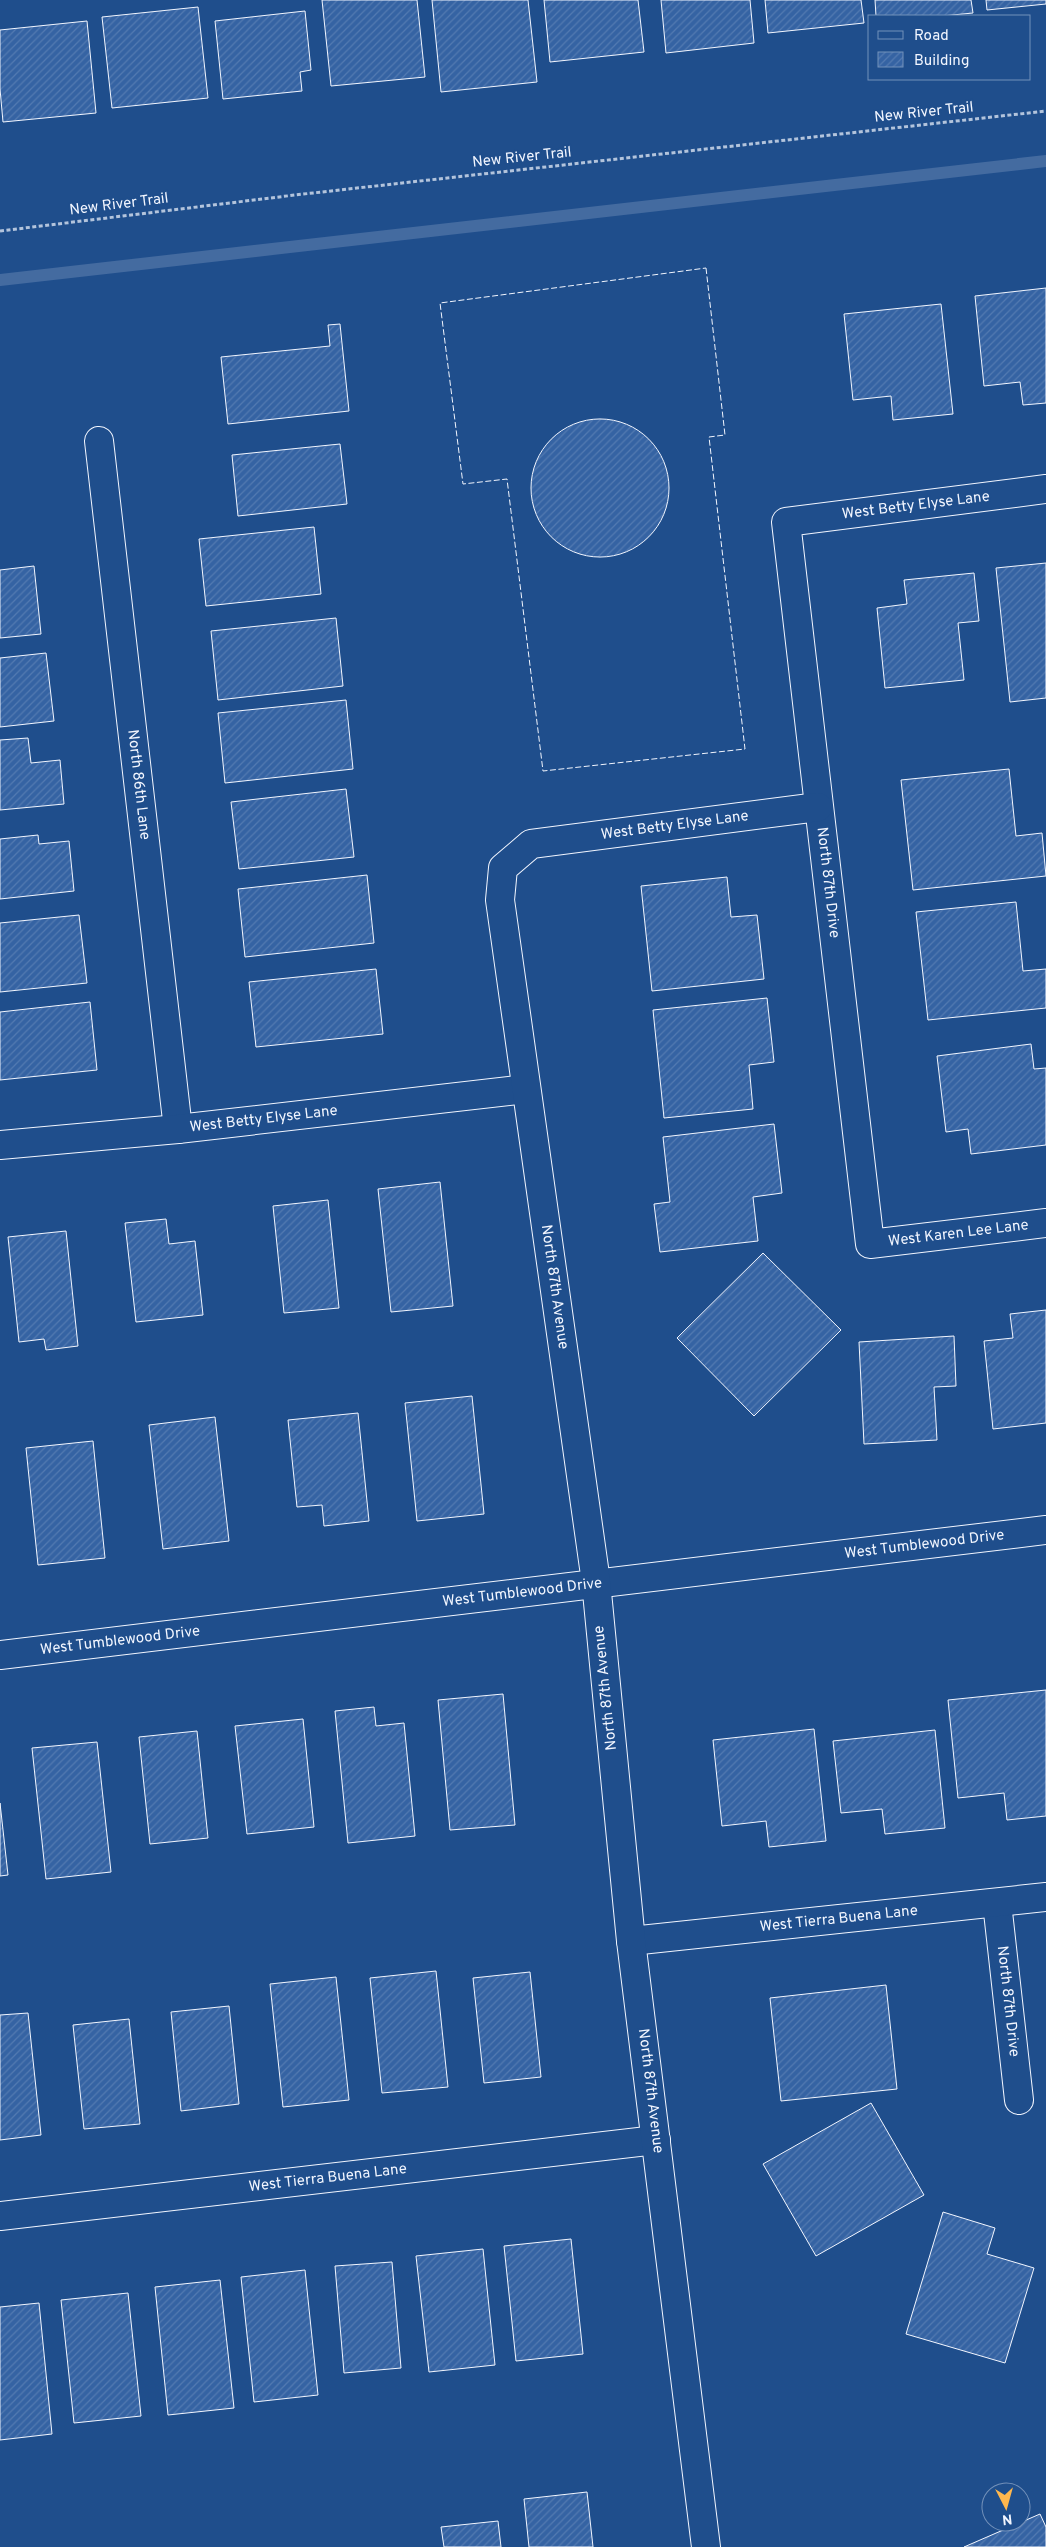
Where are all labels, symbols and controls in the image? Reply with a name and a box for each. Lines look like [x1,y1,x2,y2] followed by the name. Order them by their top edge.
[868,15,1031,80] legend
[914,27,949,46] text: Road
[914,52,969,71] text: Building
[873,98,975,128] street label: New River Trail
[471,143,573,173] street label: New River Trail
[68,189,170,221] street label: New River Trail
[841,488,991,524] street label: West Betty Elyse Lane
[123,728,154,841] street label: North 86th Lane
[600,807,750,844] street label: West Betty Elyse Lane
[812,826,844,939] street label: North 87th Drive
[189,1101,339,1137] street label: West Betty Elyse Lane
[887,1216,1030,1251] street label: West Karen Lee Lane
[536,1223,572,1351] street label: North 87th Avenue
[843,1526,1005,1564] street label: West Tumblewood Drive
[441,1574,603,1612] street label: West Tumblewood Drive
[39,1622,201,1660] street label: West Tumblewood Drive
[590,1625,622,1751] street label: North 87th Avenue
[759,1901,919,1937] street label: West Tierra Buena Lane
[992,1945,1024,2058] street label: North 87th Drive
[633,2027,667,2155] street label: North 87th Avenue
[248,2159,408,2197] street label: West Tierra Buena Lane
[981,2482,1031,2532] north arrow
[1001,2509,1013,2527] text: N

